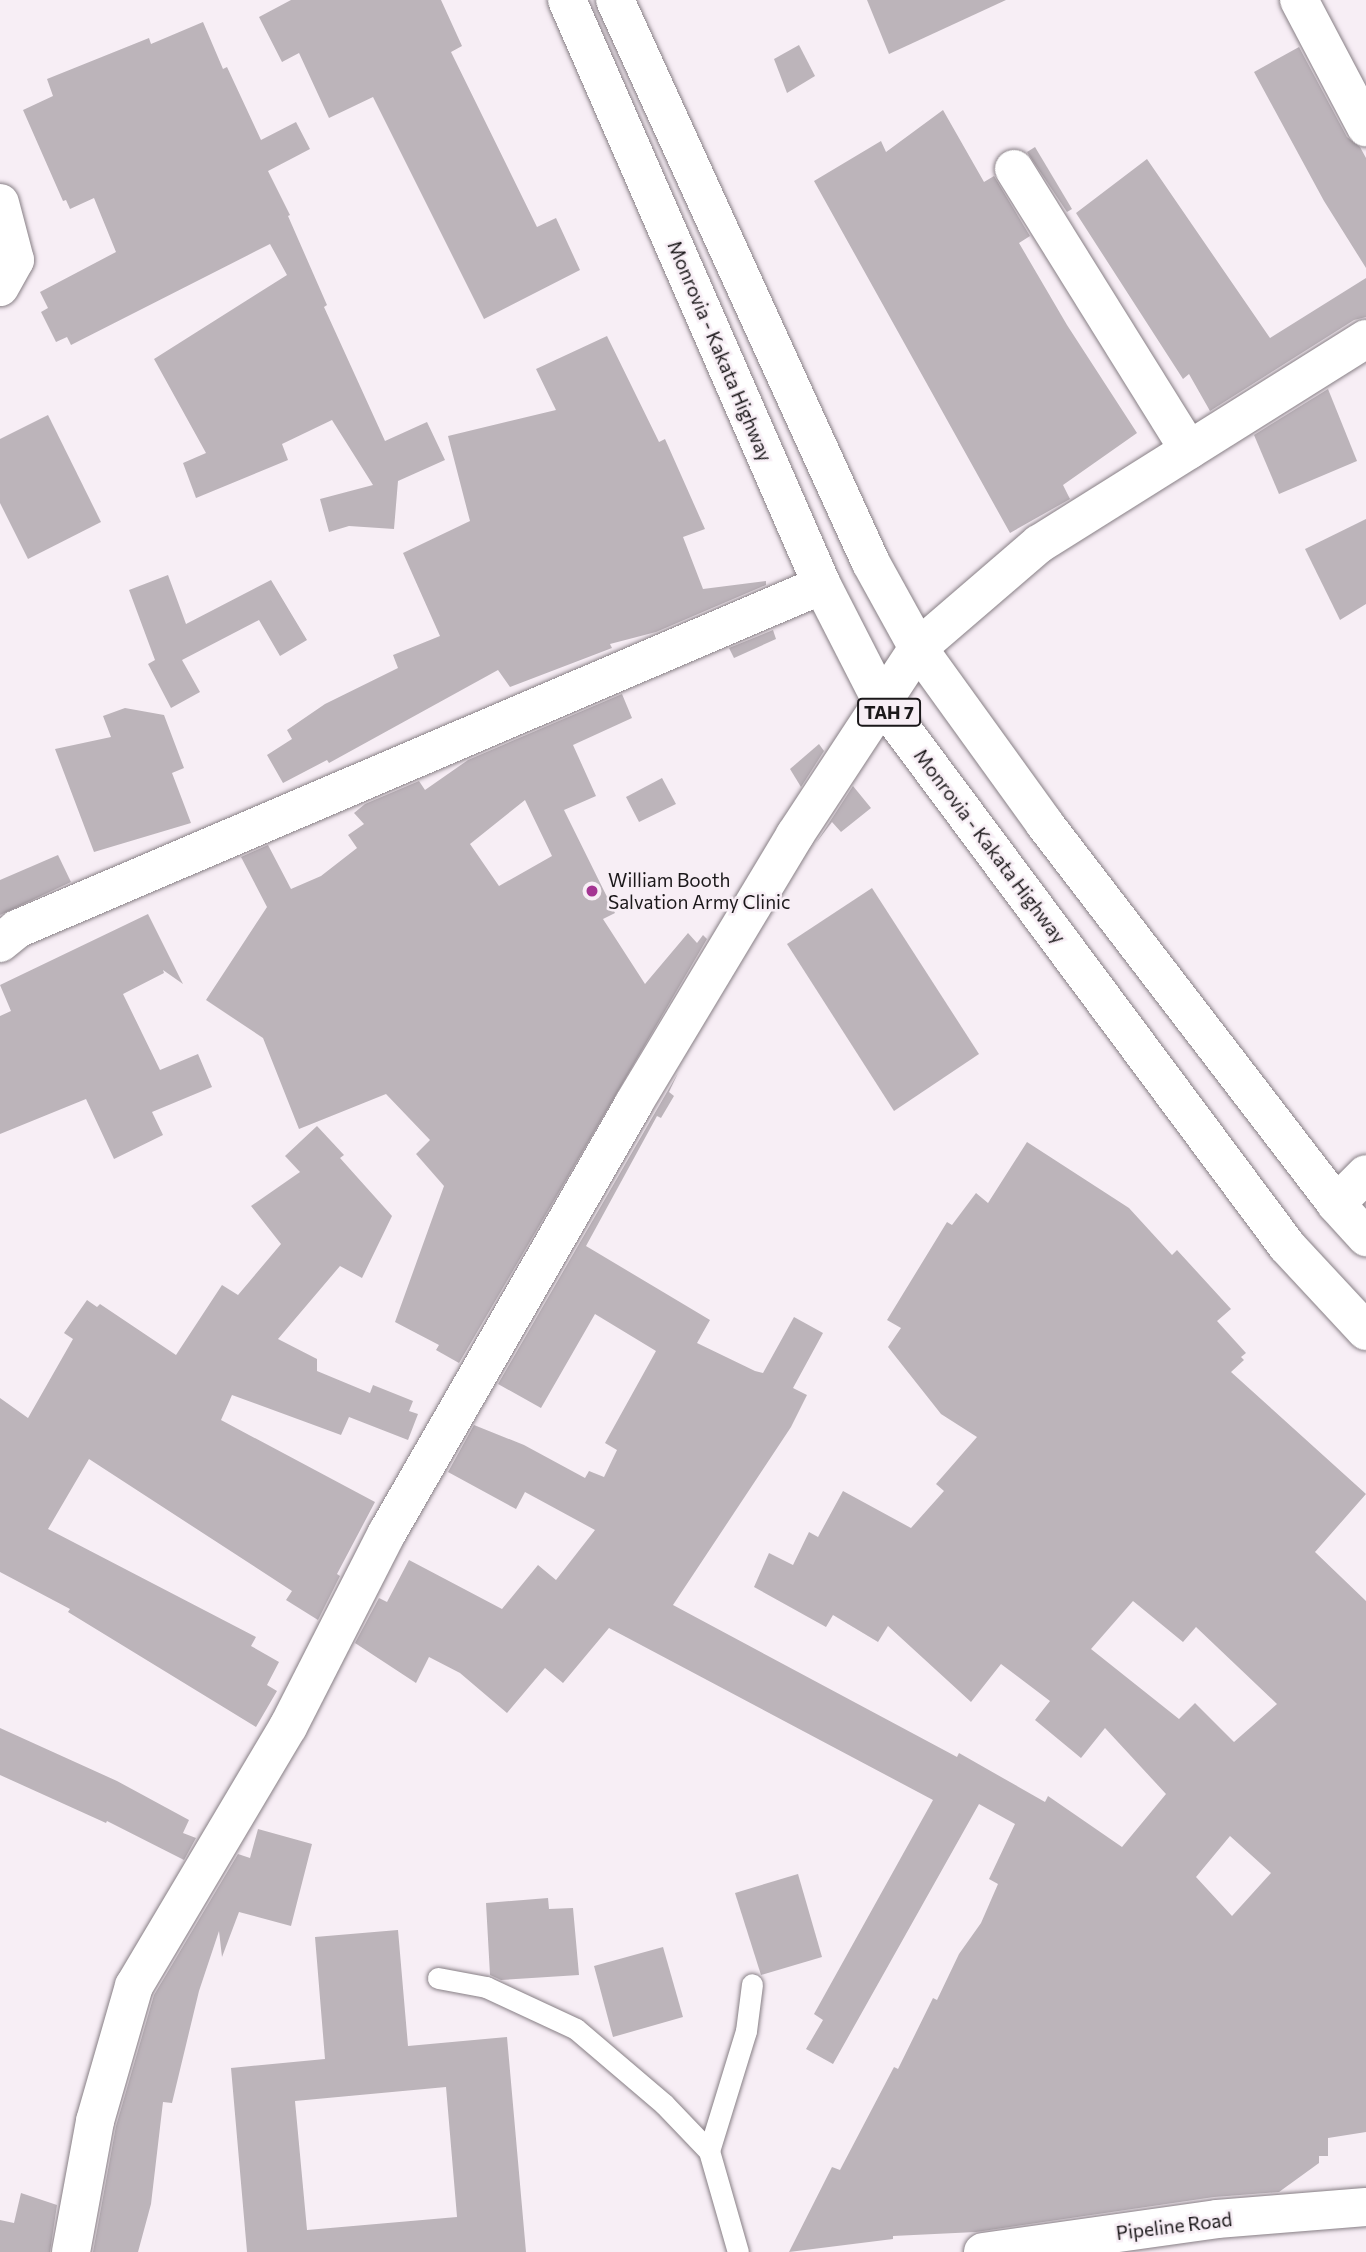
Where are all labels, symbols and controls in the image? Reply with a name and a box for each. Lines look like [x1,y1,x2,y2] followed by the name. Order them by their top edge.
[663,237,777,465] street label: Monrovia - Kakata Highway
[856,698,922,726] road number: TAH 7
[909,744,1071,948] street label: Monrovia - Kakata Highway
[608,869,790,913] place label: William Booth Salvation Army Clinic
[582,881,602,901] marker: William Booth Salvation Army Clinic
[1115,2208,1233,2244] street label: Pipeline Road

